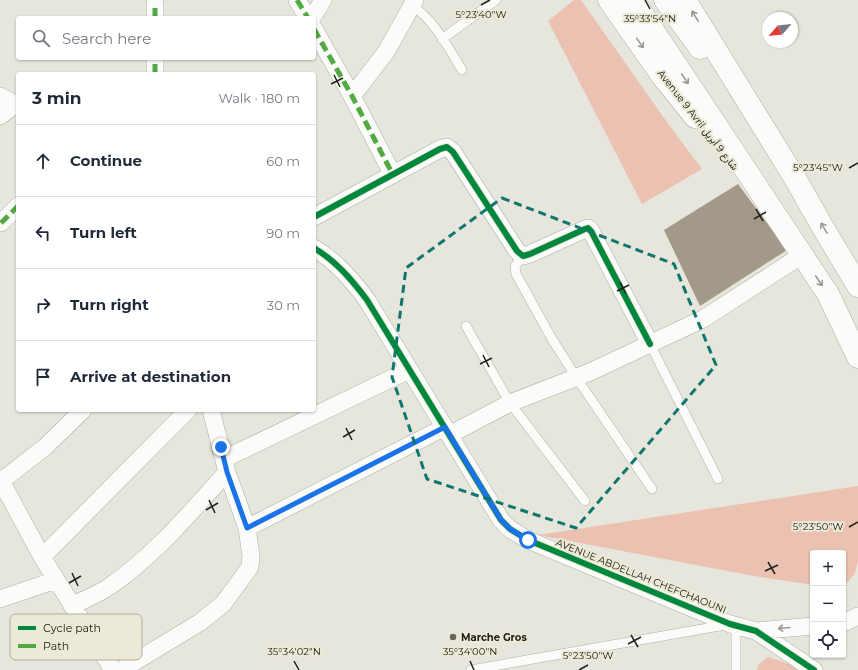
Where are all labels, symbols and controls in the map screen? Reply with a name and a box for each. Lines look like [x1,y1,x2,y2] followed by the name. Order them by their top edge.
[456,8,507,21] text: 5°23'40"W
[691,11,699,22] one-way arrow
[624,12,676,25] text: 35°33'54"N
[762,12,798,48] north arrow
[16,16,316,60] search box
[30,27,52,49] icon: search
[62,29,151,48] text: Search here
[636,38,644,49] one-way arrow
[655,67,741,173] street label: Avenue 9 Avril شارع 9 أبريل
[681,73,689,84] one-way arrow
[32,88,82,108] text: 3 min
[218,90,300,106] text: Walk · 180 m
[32,150,54,172] icon: ahead
[70,151,142,170] text: Continue
[266,153,300,169] text: 60 m
[793,161,843,174] text: 5°23'45"W
[32,222,54,244] icon: left
[819,222,827,234] one-way arrow
[70,223,137,242] text: Turn left
[266,225,300,241] text: 90 m
[815,275,823,286] one-way arrow
[32,294,54,316] icon: right
[70,295,149,314] text: Turn right
[267,297,300,313] text: 30 m
[32,366,54,388] icon: arrive
[70,367,231,386] text: Arrive at destination
[212,438,230,456] route end
[793,520,843,533] text: 5°23'50"W
[519,531,537,549] route start
[554,536,728,616] street label: AVENUE ABDELLAH CHEFCHAOUNI
[810,550,846,658] map controls
[810,550,846,586] button: +
[810,586,846,622] button: −
[10,614,142,660] legend
[43,621,101,635] text: Cycle path
[810,622,846,658] button: locate
[778,625,791,632] one-way arrow
[461,631,527,644] place label: Marche Gros
[448,632,458,642] marker: Marche Gros
[43,639,69,653] text: Path
[267,645,321,658] text: 35°34'02"N
[443,645,497,658] text: 35°34'00"N
[563,649,613,662] text: 5°23'50"W

